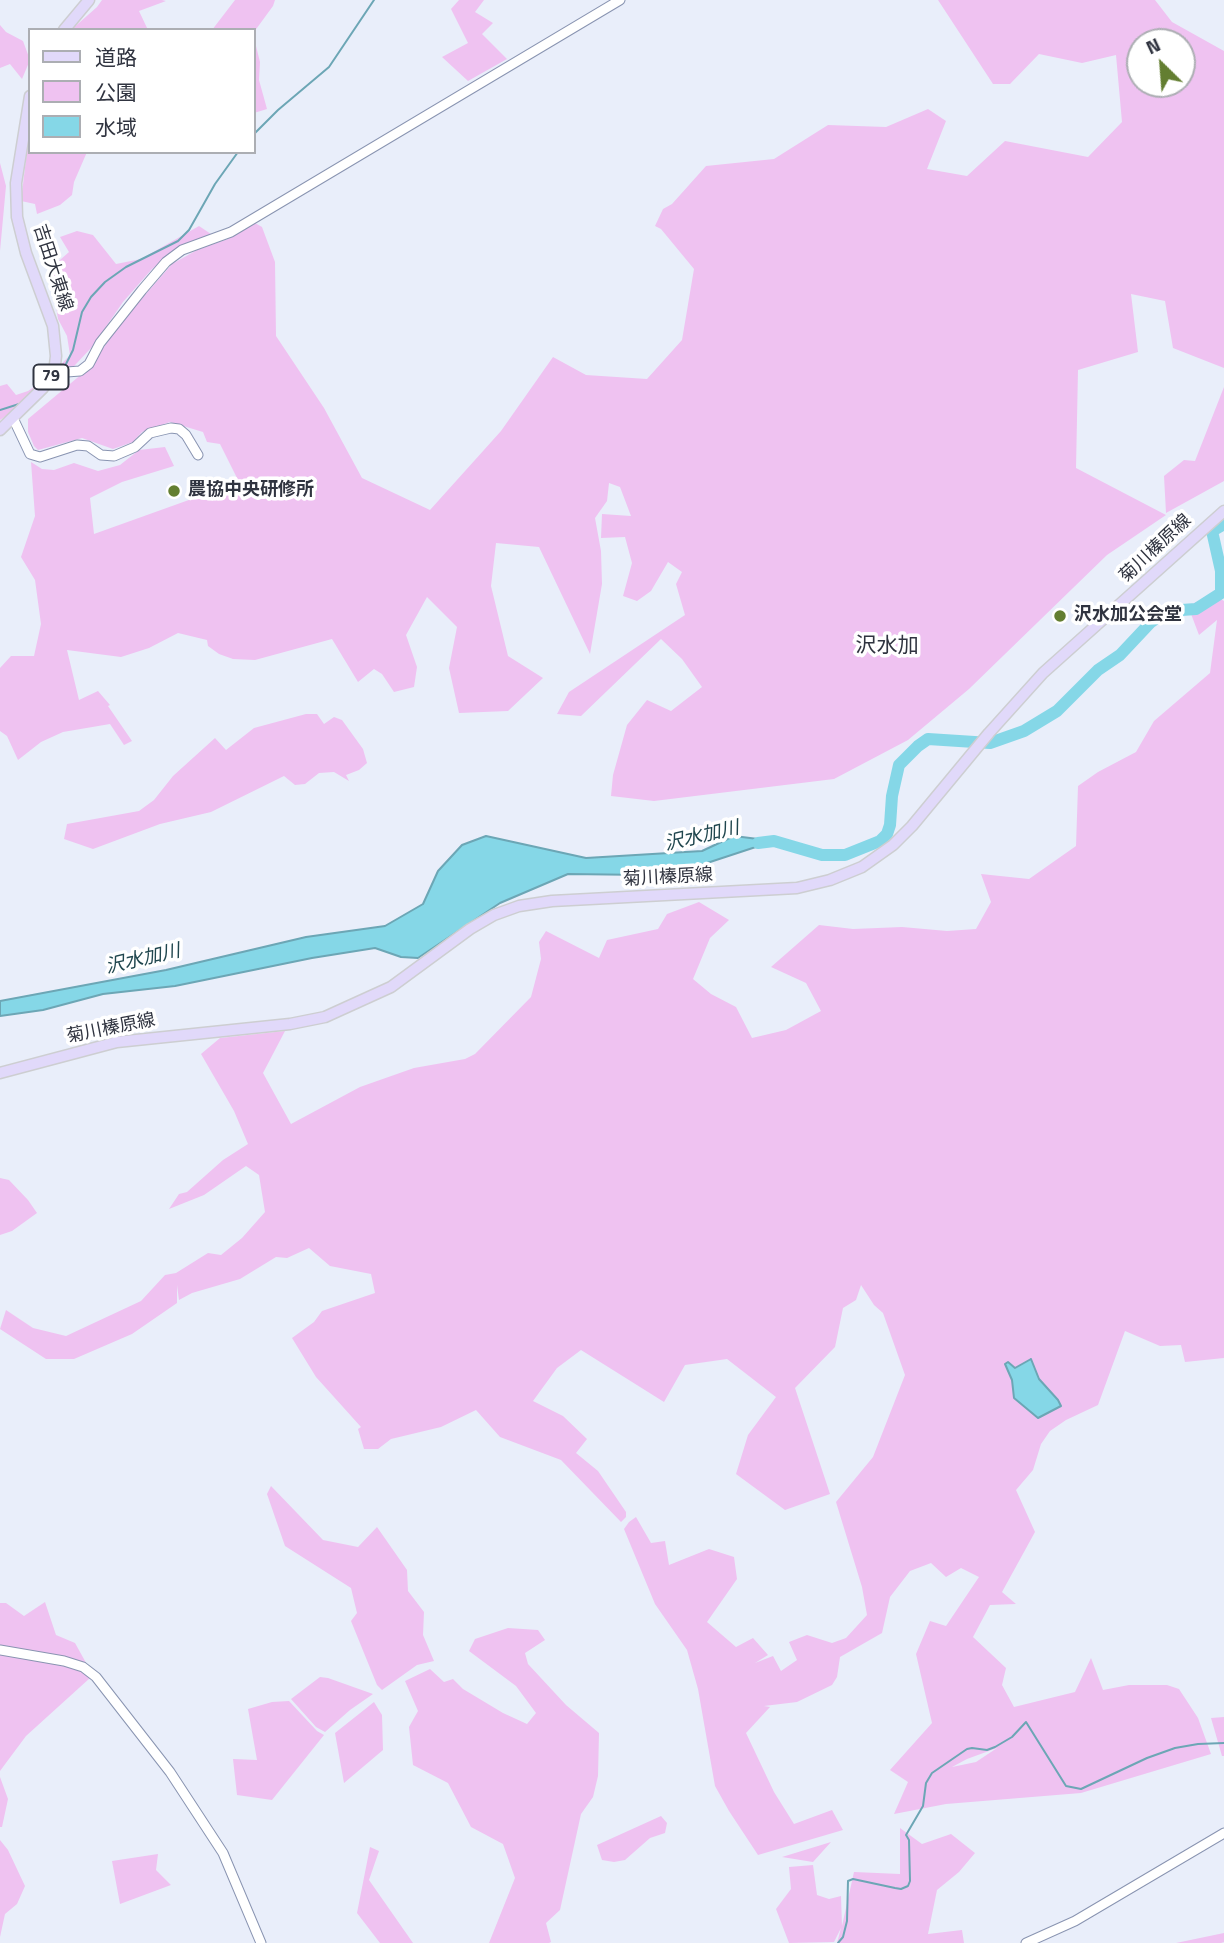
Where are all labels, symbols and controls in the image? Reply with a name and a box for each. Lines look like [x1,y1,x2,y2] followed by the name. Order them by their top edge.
[28,28,256,154] legend
[1126,28,1196,98] north arrow
[1141,29,1165,61] text: N
[95,41,137,73] text: 道路
[95,76,137,108] text: 公園
[95,111,137,143] text: 水域
[28,222,76,314] street label: 吉田大東線
[34,364,68,390] road number: 79
[188,480,314,502] place label: 農協中央研修所
[166,483,182,499] marker: 農協中央研修所
[1116,510,1196,588] street label: 菊川榛原線
[1074,605,1182,627] place label: 沢水加公会堂
[1052,608,1068,624] marker: 沢水加公会堂
[856,634,918,660] district label: 沢水加
[662,817,742,857] water label: 沢水加川
[622,865,714,891] street label: 菊川榛原線
[103,940,183,980] water label: 沢水加川
[65,1010,157,1048] street label: 菊川榛原線

